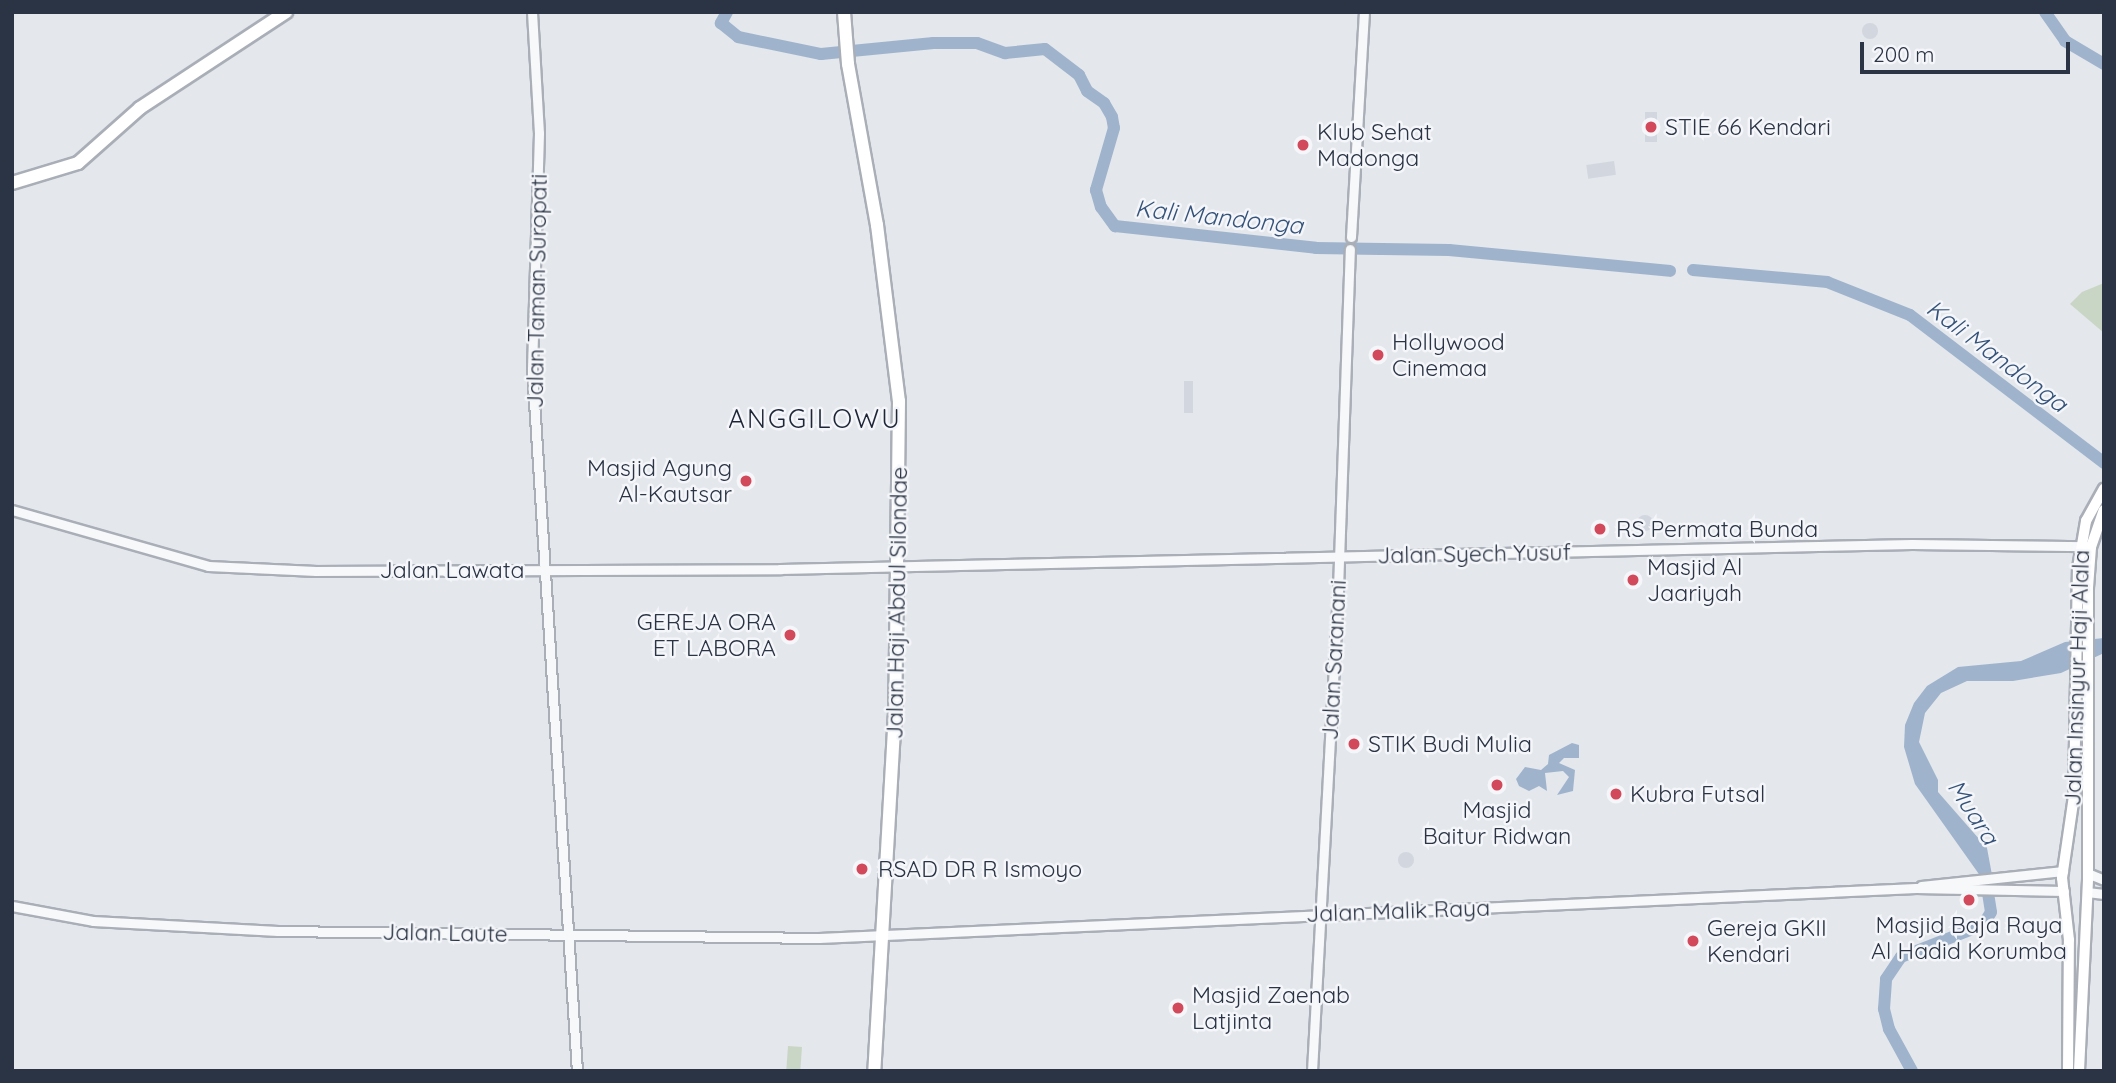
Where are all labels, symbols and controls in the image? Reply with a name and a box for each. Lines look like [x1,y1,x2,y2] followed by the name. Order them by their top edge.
[1864,28,2074,72] scale bar
[1873,41,1935,67] text: 200 m
[1665,113,1831,141] place label: STIE 66 Kendari
[1317,118,1432,172] place label: Klub Sehat Madonga
[1643,119,1659,135] marker: STIE 66 Kendari
[1295,137,1311,153] marker: Klub Sehat Madonga
[521,173,553,409] street label: Jalan Taman Suropati
[1134,194,1304,240] water label: Kali Mandonga
[1921,294,2073,418] water label: Kali Mandonga
[1392,328,1505,382] place label: Hollywood Cinemaa
[1370,347,1386,363] marker: Hollywood Cinemaa
[729,403,901,435] district label: ANGGILOWU
[587,454,732,508] place label: Masjid Agung Al-Kautsar
[881,467,913,739] street label: Jalan Haji Abdul Silondae
[738,473,754,489] marker: Masjid Agung Al-Kautsar
[1616,515,1818,543] place label: RS Permata Bunda
[1590,519,1610,539] marker: RS Permata Bunda
[1377,539,1571,569] street label: Jalan Syech Yusuf
[2059,549,2095,807] street label: Jalan Insinyur Haji Alala
[1647,553,1742,607] place label: Masjid Al Jaariyah
[380,556,524,584] street label: Jalan Lawata
[1625,572,1641,588] marker: Masjid Al Jaariyah
[1316,579,1352,741] street label: Jalan Saranani
[637,608,776,662] place label: GEREJA ORA ET LABORA
[782,627,798,643] marker: GEREJA ORA ET LABORA
[1368,730,1532,758] place label: STIK Budi Mulia
[1346,736,1362,752] marker: STIK Budi Mulia
[1941,774,2005,850] water label: Muara
[1489,777,1505,793] marker: Masjid Baitur Ridwan
[1630,780,1765,808] place label: Kubra Futsal
[1608,786,1624,802] marker: Kubra Futsal
[1423,796,1571,850] place label: Masjid Baitur Ridwan
[878,855,1082,883] place label: RSAD DR R Ismoyo
[852,859,872,879] marker: RSAD DR R Ismoyo
[1961,892,1977,908] marker: Masjid Baja Raya Al Hadid Korumba
[1306,894,1490,928] street label: Jalan Malik Raya
[1871,911,2067,965] place label: Masjid Baja Raya Al Hadid Korumba
[1707,914,1827,968] place label: Gereja GKII Kendari
[382,918,508,948] street label: Jalan Laute
[1685,933,1701,949] marker: Gereja GKII Kendari
[1192,981,1350,1035] place label: Masjid Zaenab Latjinta
[1170,1000,1186,1016] marker: Masjid Zaenab Latjinta

